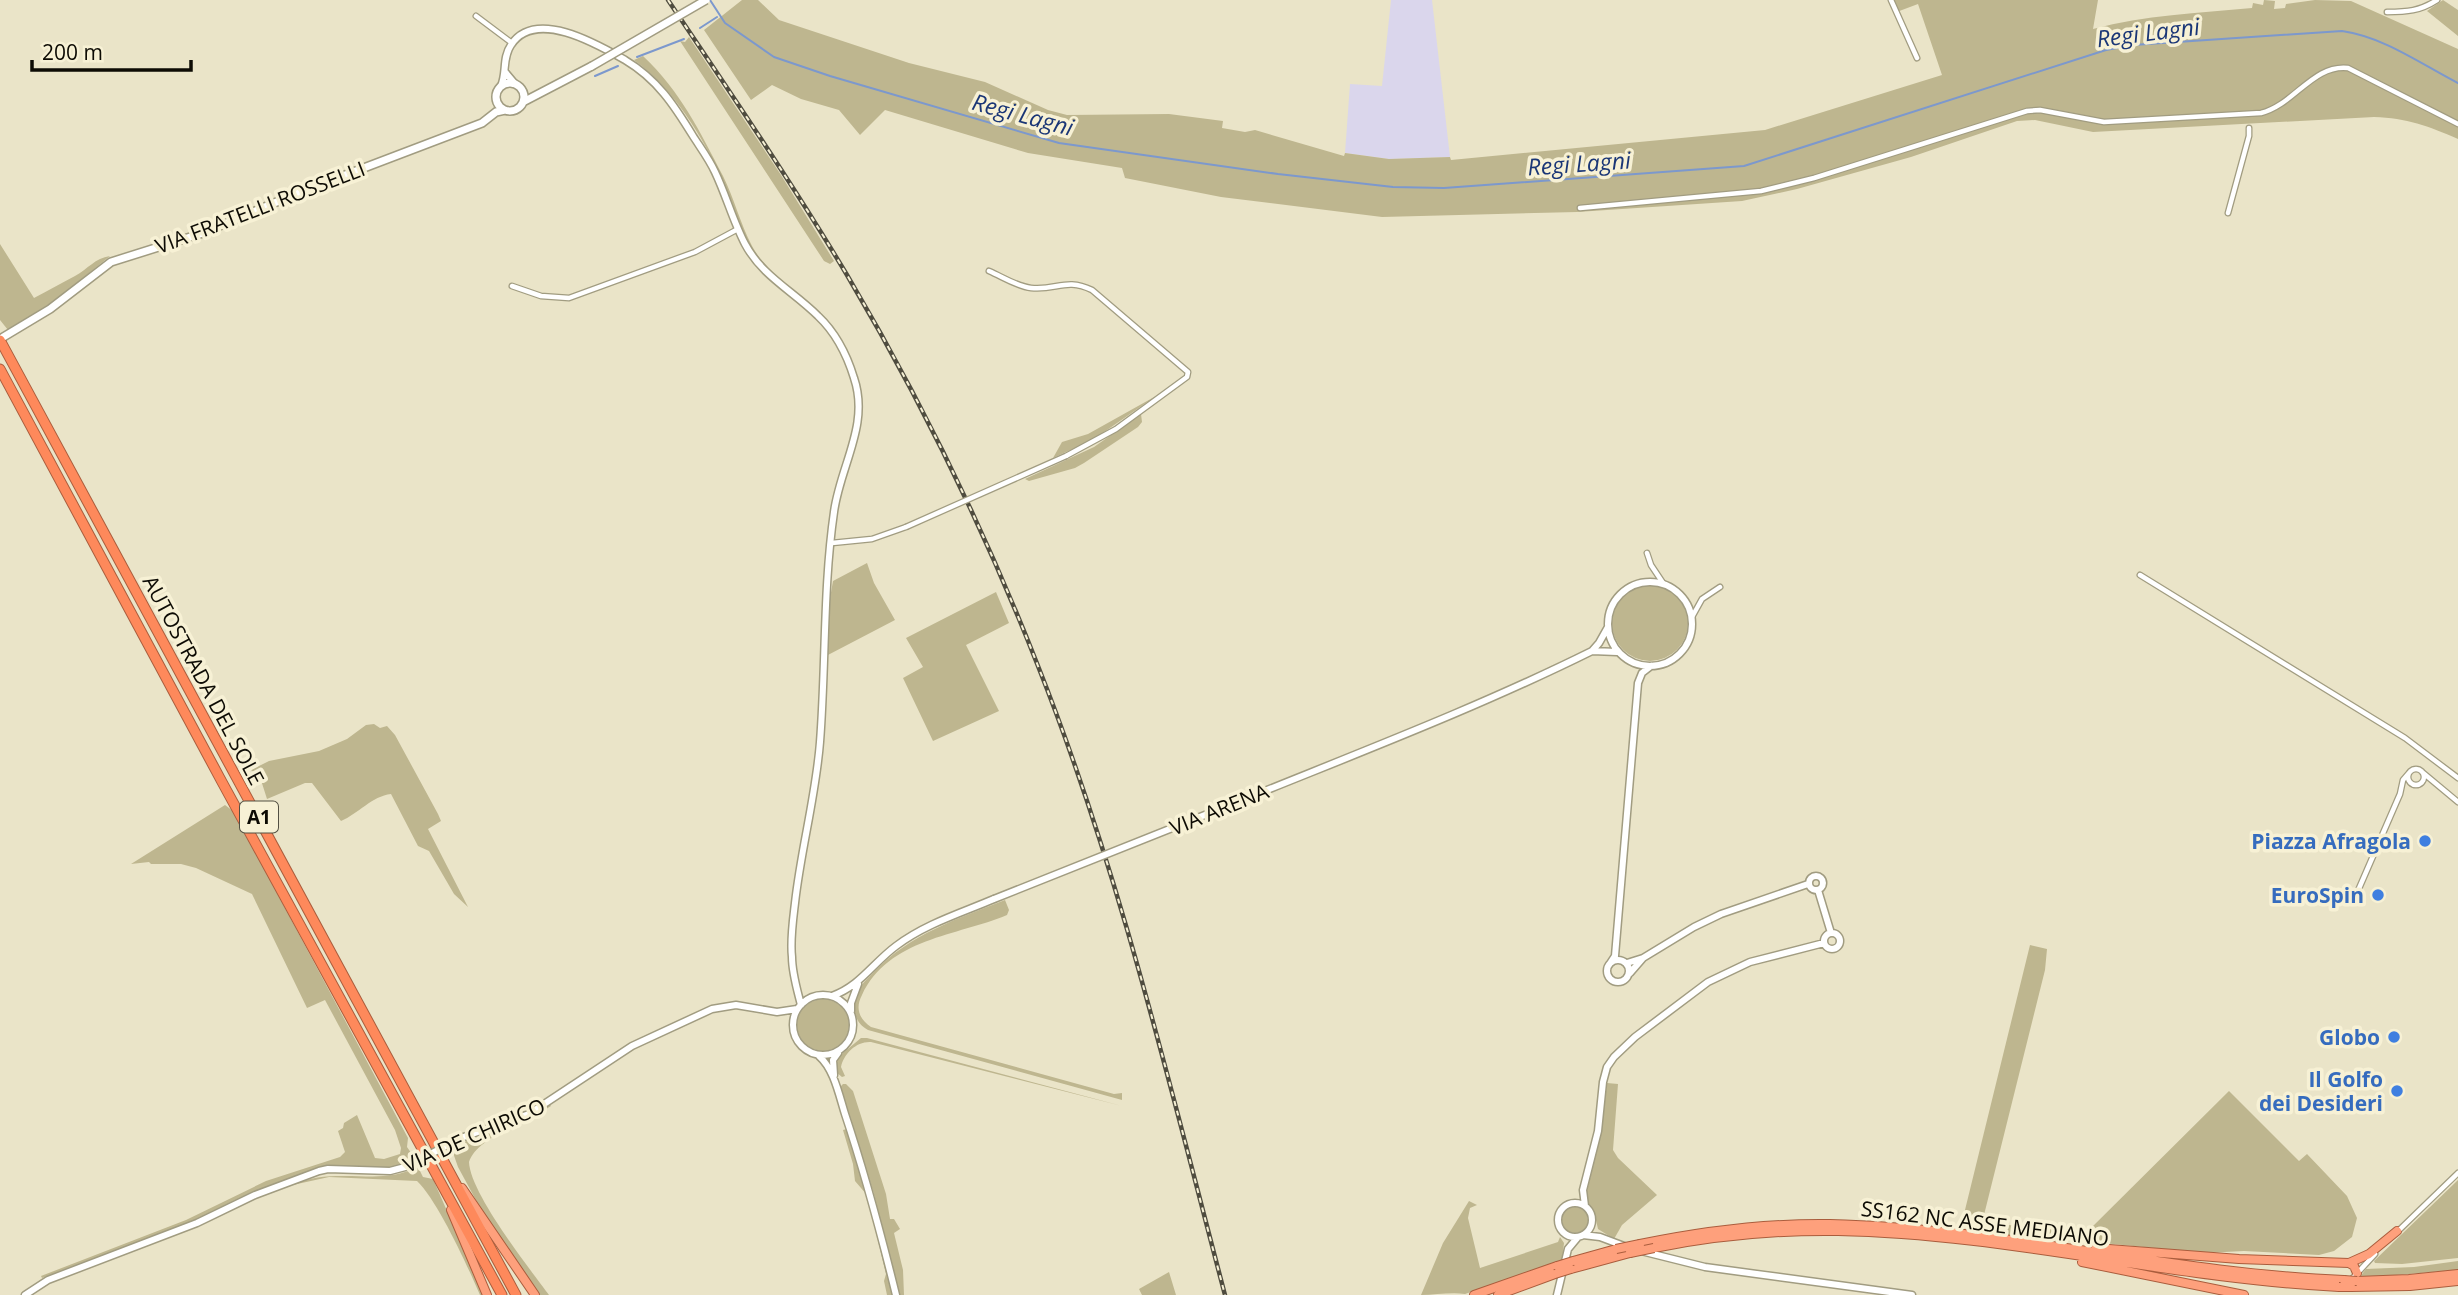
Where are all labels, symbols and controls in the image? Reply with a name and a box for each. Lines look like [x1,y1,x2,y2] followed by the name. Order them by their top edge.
[2095,10,2202,54] water label: Regi Lagni
[32,28,191,72] scale bar
[42,38,103,66] text: 200 m
[969,85,1078,143] water label: Regi Lagni
[1526,143,1633,183] water label: Regi Lagni
[151,154,369,260] street label: VIA FRATELLI ROSSELLI
[137,570,271,790] street label: AUTOSTRADA DEL SOLE
[1165,776,1273,841] street label: VIA ARENA
[240,802,278,832] road number: A1
[2251,827,2411,855] place label: Piazza Afragola
[2417,833,2433,849] marker: Piazza Afragola
[2271,881,2364,909] place label: EuroSpin
[2370,887,2386,903] marker: EuroSpin
[2319,1023,2380,1051] place label: Globo
[2386,1029,2402,1045] marker: Globo
[2259,1065,2383,1117] place label: Il Golfo dei Desideri
[2389,1083,2405,1099] marker: Il Golfo dei Desideri
[399,1091,549,1179] street label: VIA DE CHIRICO
[1859,1194,2111,1252] street label: SS162 NC ASSE MEDIANO

